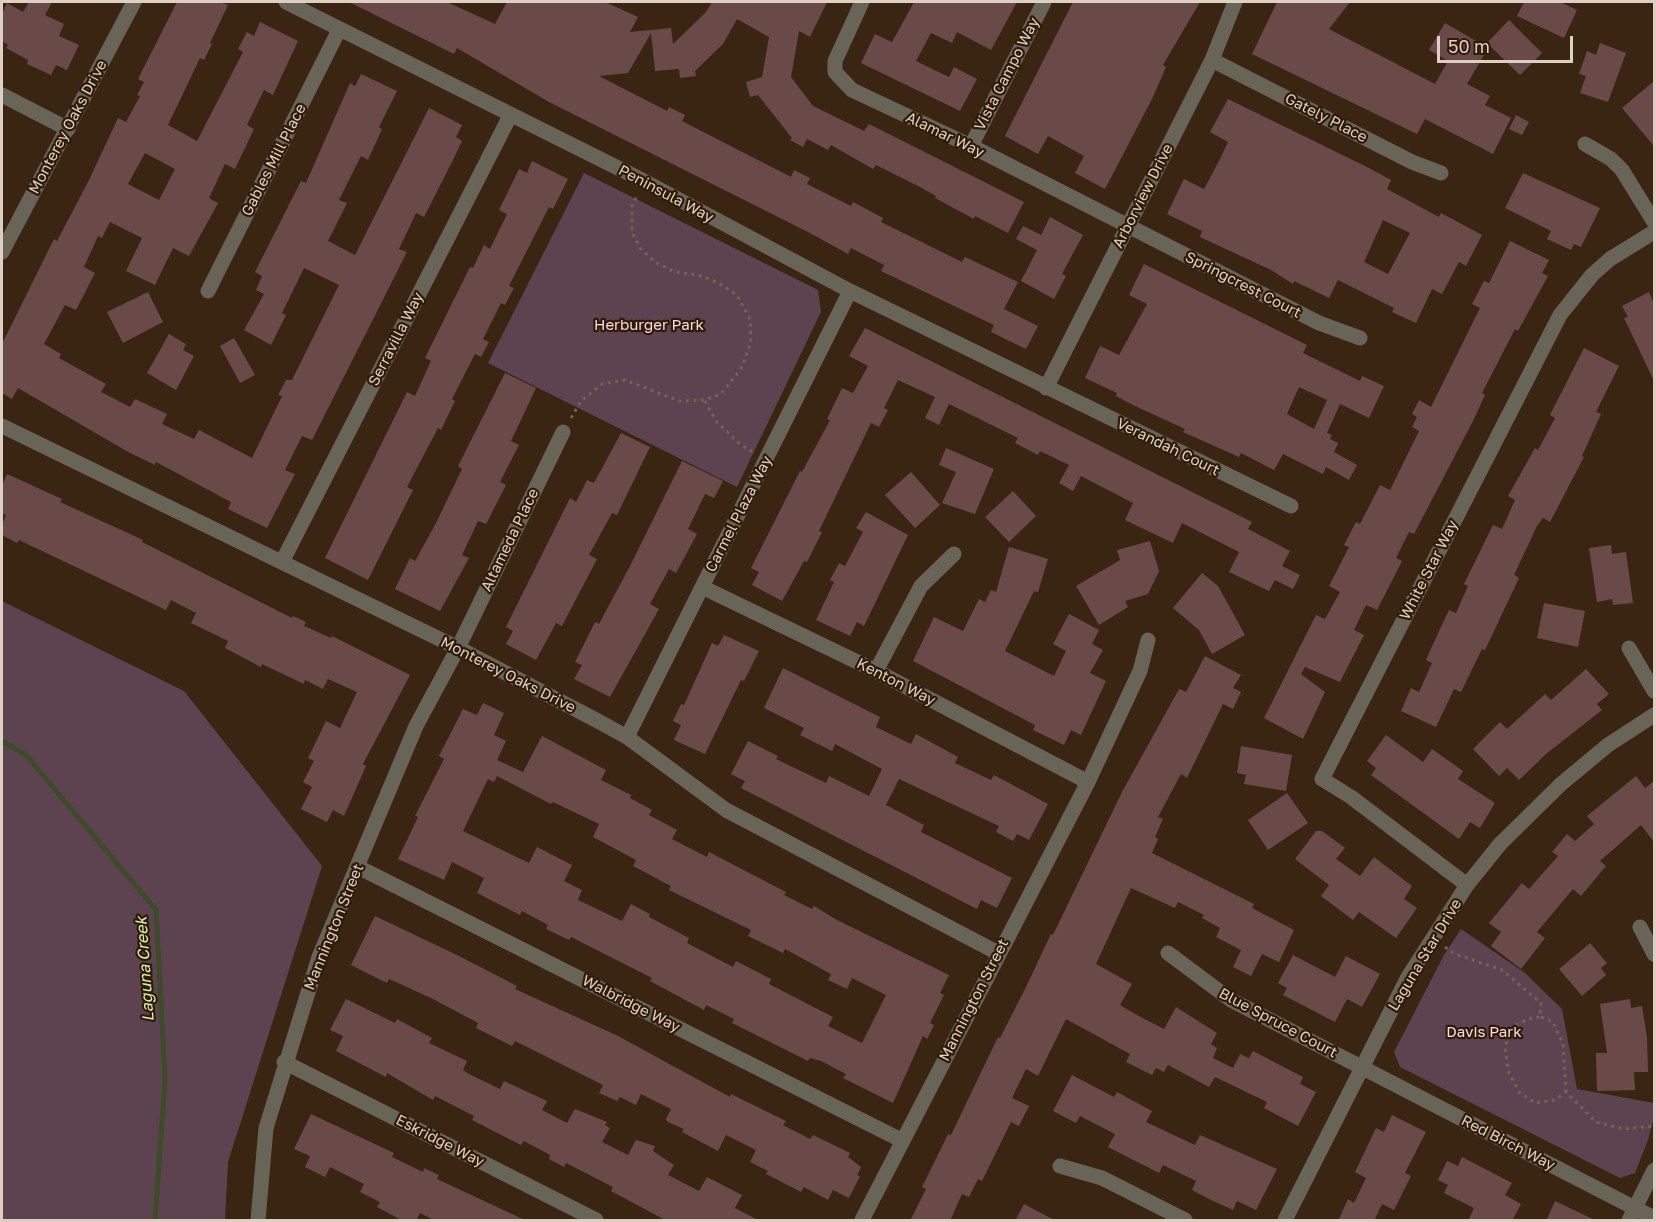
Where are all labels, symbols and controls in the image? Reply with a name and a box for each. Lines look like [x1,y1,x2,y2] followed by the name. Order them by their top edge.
[971,14,1043,134] street label: Vista Campo Way
[1440,24,1576,62] scale bar
[1448,35,1490,57] text: 50 m
[25,57,111,197] street label: Monterey Oaks Drive
[1282,90,1370,146] street label: Gately Place
[238,101,310,219] street label: Gables Mill Place
[903,108,987,162] street label: Alamar Way
[1109,141,1177,251] street label: Arborview Drive
[615,161,717,227] street label: Peninsula Way
[1182,248,1304,322] street label: Springcrest Court
[365,289,427,389] street label: Serravilla Way
[594,316,704,334] park label: Herburger Park
[1114,414,1222,480] street label: Verandah Court
[702,453,776,575] street label: Carmel Plaza Way
[477,486,543,594] street label: Altameda Place
[1396,517,1462,623] street label: White Star Way
[438,633,578,717] street label: Monterey Oaks Drive
[854,654,938,710] street label: Kenton Way
[300,861,368,993] street label: Mannington Street
[1384,896,1466,1014] street label: Laguna Star Drive
[132,916,158,1022] water label: Laguna Creek
[935,936,1013,1064] street label: Mannington Street
[579,972,683,1036] street label: Walbridge Way
[1216,984,1340,1062] street label: Blue Spruce Court
[1446,1023,1522,1041] park label: Davis Park
[393,1111,487,1171] street label: Eskridge Way
[1458,1112,1558,1174] street label: Red Birch Way

